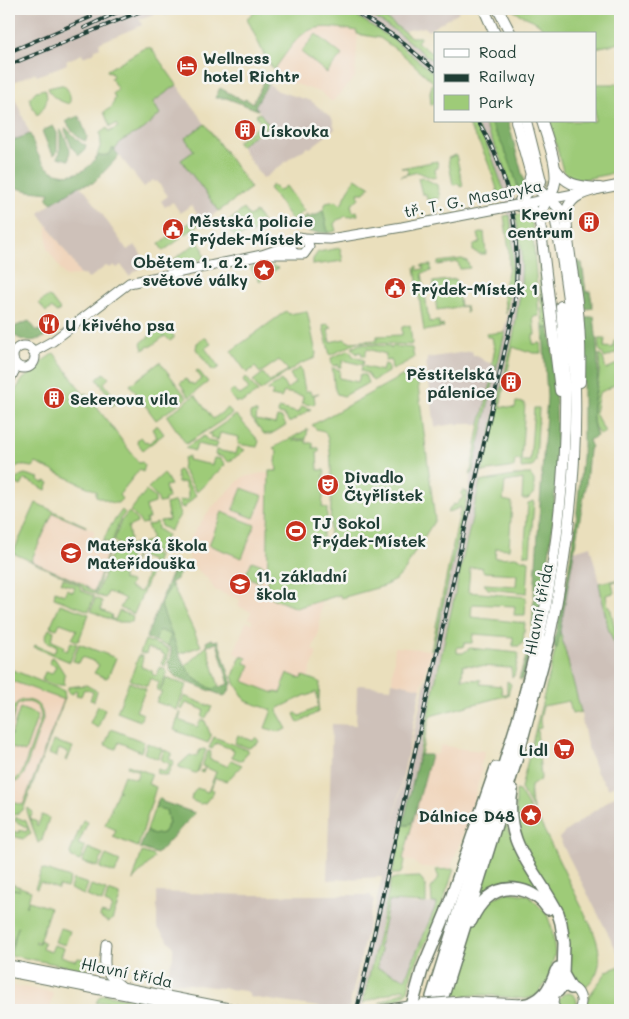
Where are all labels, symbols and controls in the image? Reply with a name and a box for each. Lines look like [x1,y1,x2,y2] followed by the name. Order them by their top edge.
[434,32,596,122] legend
[479,42,516,62] text: Road
[203,47,300,86] place label: Wellness hotel Richtr
[175,54,199,78] hotel icon: Wellness hotel Richtr
[479,66,535,86] text: Railway
[479,92,513,112] text: Park
[233,118,257,142] building icon: Lískovka
[261,120,330,141] place label: Lískovka
[402,174,544,222] street label: tř. T. G. Masaryka
[507,203,573,242] place label: Krevní centrum
[189,210,313,249] place label: Městská policie Frýdek-Místek
[577,210,601,234] building icon: Krevní centrum
[161,217,185,241] public building icon: Městská policie Frýdek-Místek
[133,251,248,290] place label: Obětem 1. a 2. světové války
[252,258,276,282] place icon: Obětem 1. a 2. světové války
[383,276,407,300] public building icon: Frýdek-Místek 1
[411,278,538,299] place label: Frýdek-Místek 1
[37,312,61,336] restaurant icon: U křivého psa
[65,314,175,335] place label: U křivého psa
[406,363,495,402] place label: Pěstitelská pálenice
[499,370,523,394] building icon: Pěstitelská pálenice
[42,386,66,410] building icon: Sekerova vila
[70,388,178,409] place label: Sekerova vila
[344,466,423,505] place label: Divadlo Čtyřlístek
[316,473,340,497] theatre icon: Divadlo Čtyřlístek
[312,512,426,551] place label: TJ Sokol Frýdek-Místek
[284,519,308,543] sports icon: TJ Sokol Frýdek-Místek
[87,534,208,573] place label: Mateřská škola Mateřídouška
[59,541,83,565] school or university icon: Mateřská škola Mateřídouška
[519,561,557,657] street label: Hlavní třída
[256,565,347,604] place label: 11. základní škola
[228,572,252,596] school or university icon: 11. základní škola
[552,737,576,761] supermarket icon: Lidl
[519,739,548,760] place label: Lidl
[519,803,543,827] place icon: Dálnice D48
[418,805,515,826] place label: Dálnice D48
[79,952,175,992] street label: Hlavní třída

